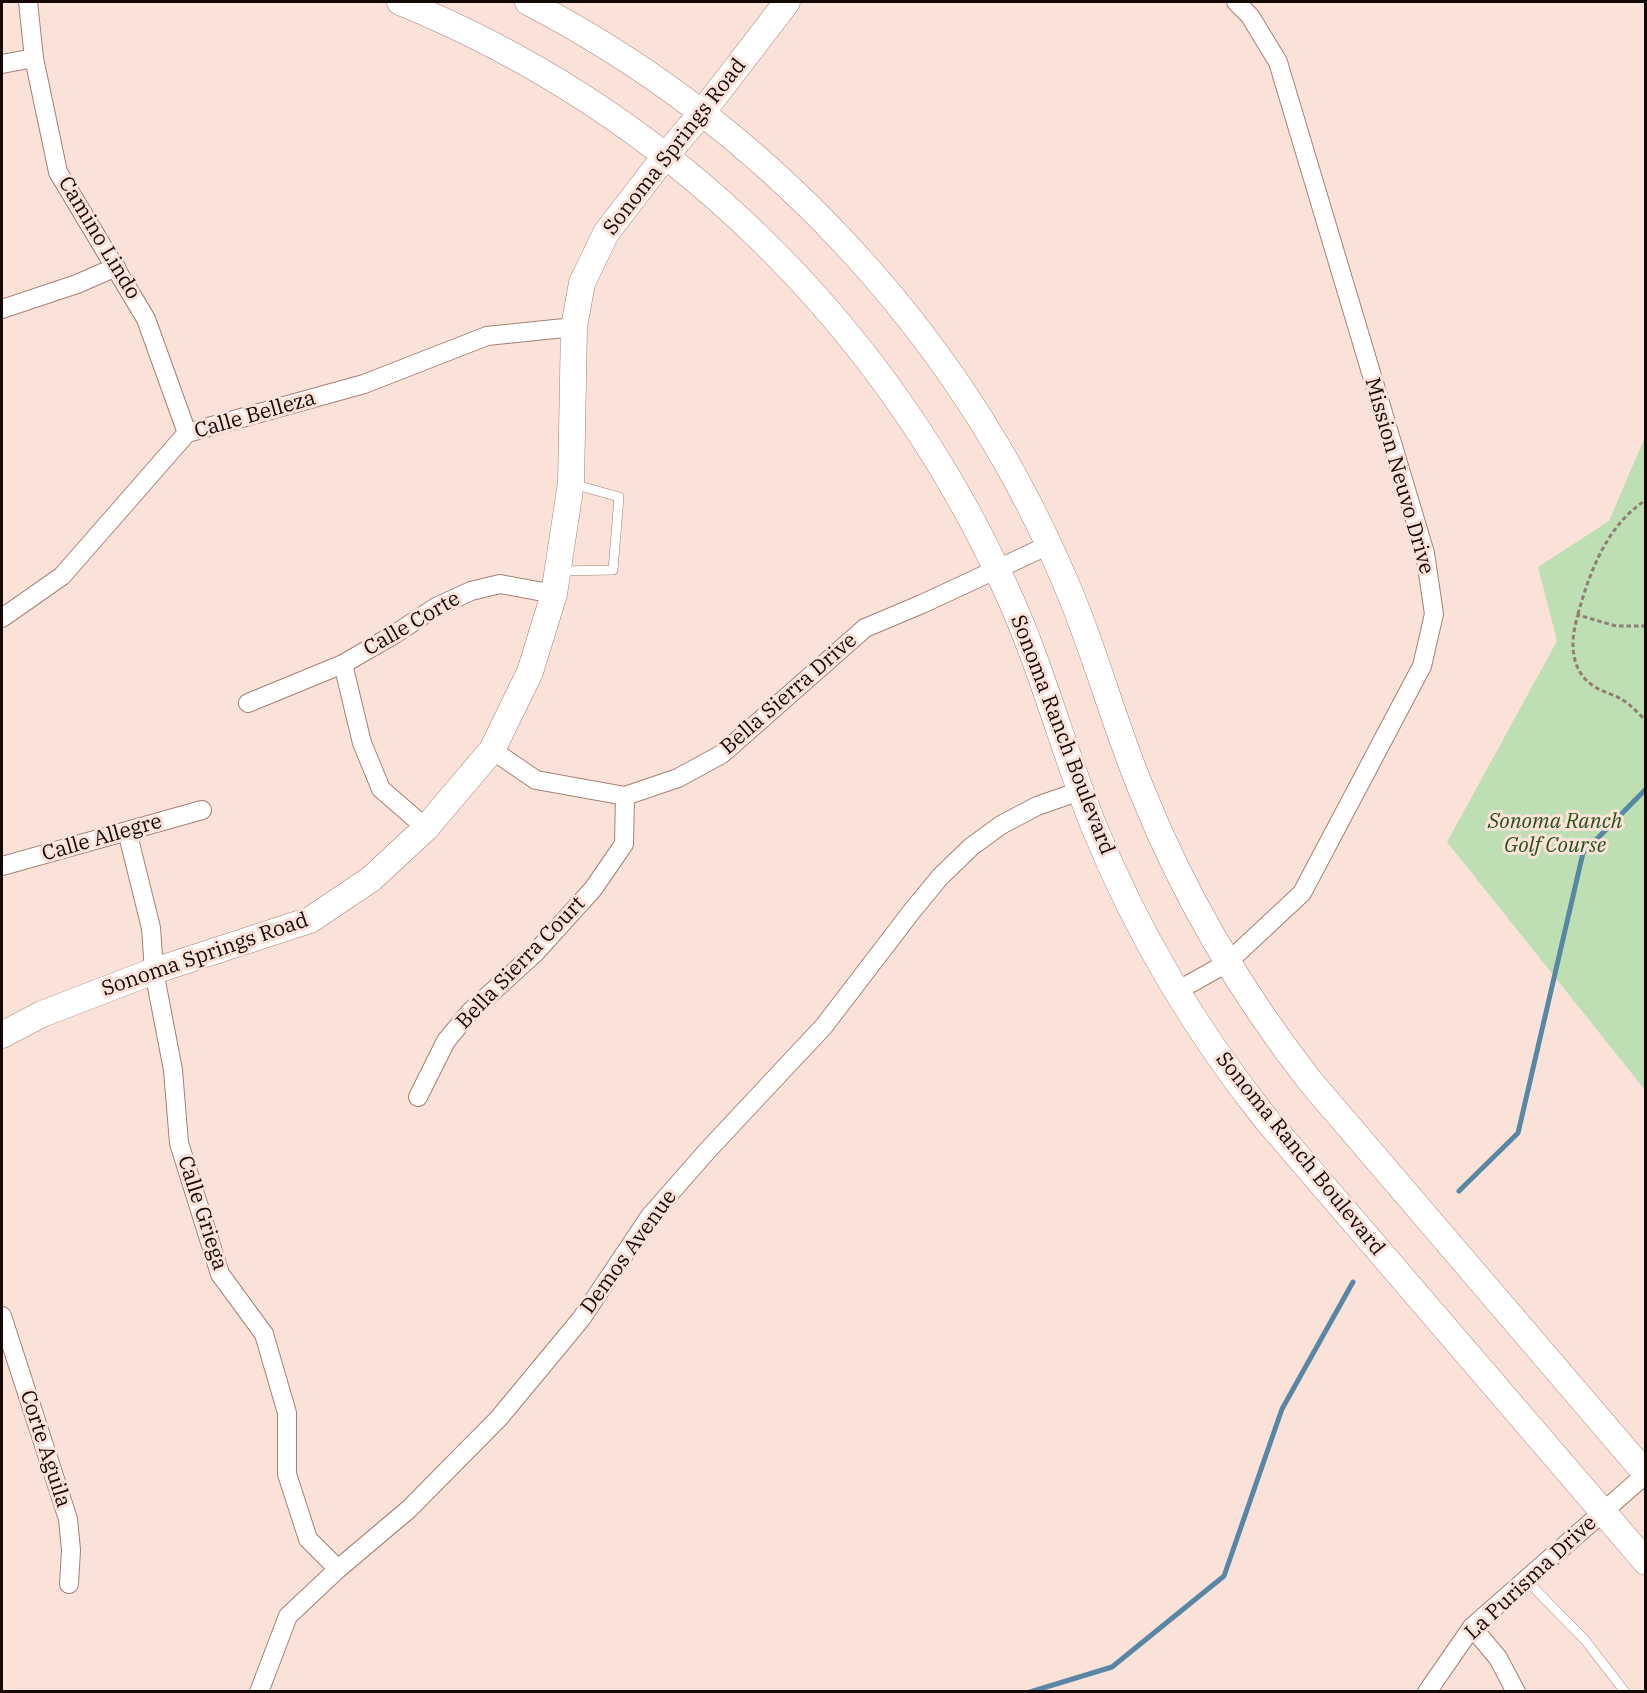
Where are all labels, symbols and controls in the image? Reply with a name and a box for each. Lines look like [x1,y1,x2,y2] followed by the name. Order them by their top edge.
[598,54,752,240] street label: Sonoma Springs Road
[52,172,146,304] street label: Camino Lindo
[1359,375,1439,577] street label: Mission Neuvo Drive
[192,386,318,444] street label: Calle Belleza
[359,586,465,662] street label: Calle Corte
[1005,612,1119,858] street label: Sonoma Ranch Boulevard
[716,628,862,760] street label: Bella Sierra Drive
[39,809,165,867] street label: Calle Allegre
[1488,809,1622,859] park label: Sonoma Ranch Golf Course
[451,891,591,1035] street label: Bella Sierra Court
[98,908,312,1002] street label: Sonoma Springs Road
[1210,1047,1390,1261] street label: Sonoma Ranch Boulevard
[172,1153,232,1273] street label: Calle Griega
[576,1185,682,1319] street label: Demos Avenue
[14,1387,76,1511] street label: Corte Aguila
[1460,1511,1602,1645] street label: La Purisma Drive

